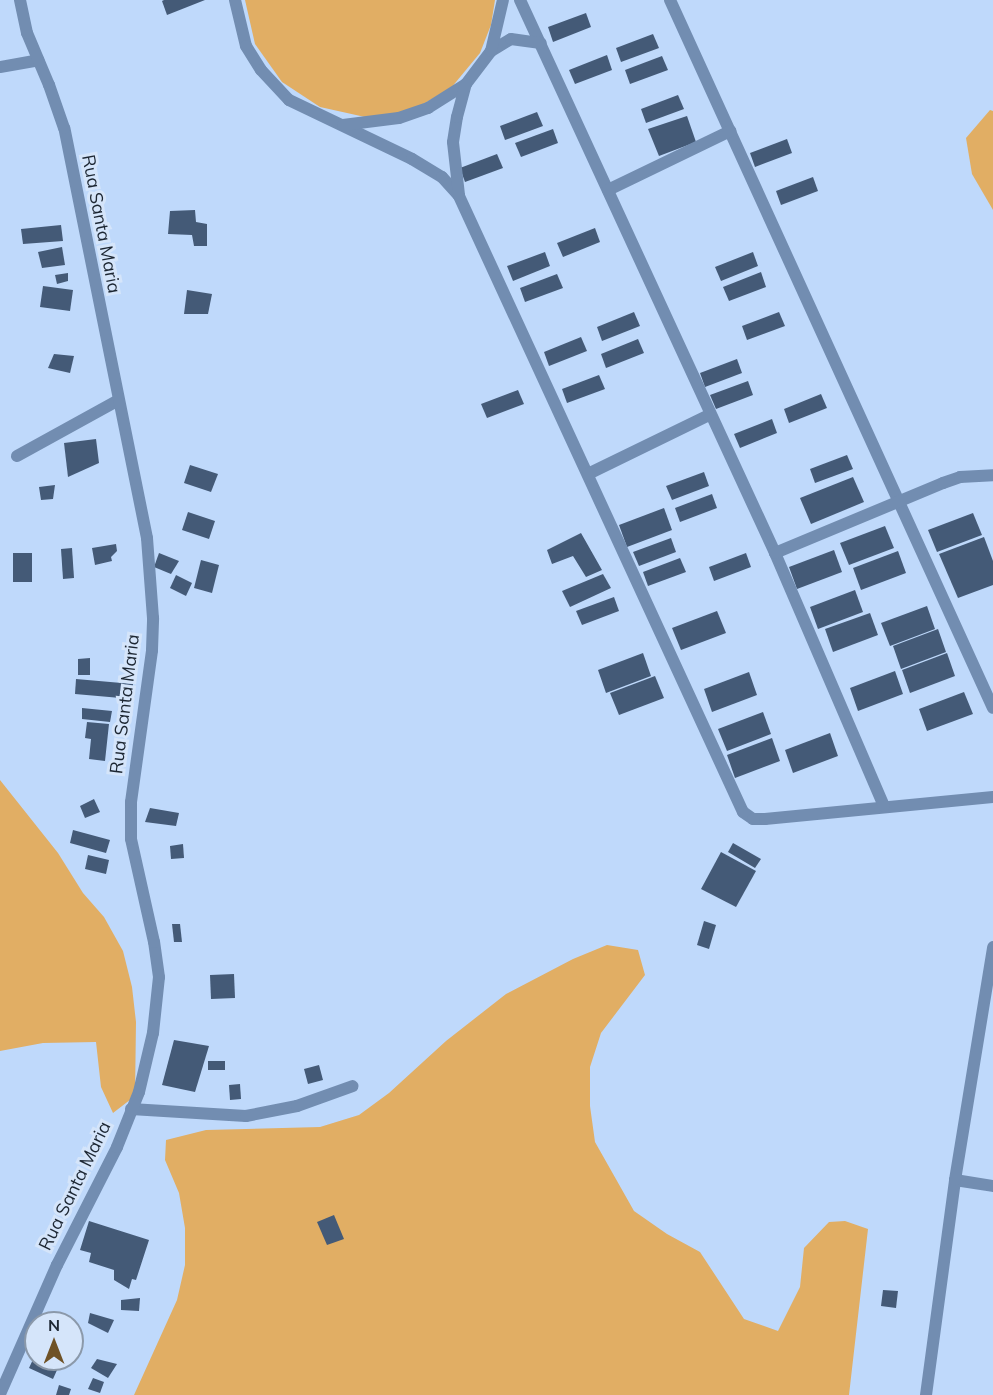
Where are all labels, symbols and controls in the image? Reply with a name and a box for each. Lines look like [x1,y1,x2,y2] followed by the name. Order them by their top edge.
[77,153,125,295] street label: Rua Santa Maria
[106,633,144,775] street label: Rua Santa Maria
[34,1118,116,1254] street label: Rua Santa Maria
[24,1311,84,1371] north arrow
[48,1315,60,1335] text: N

